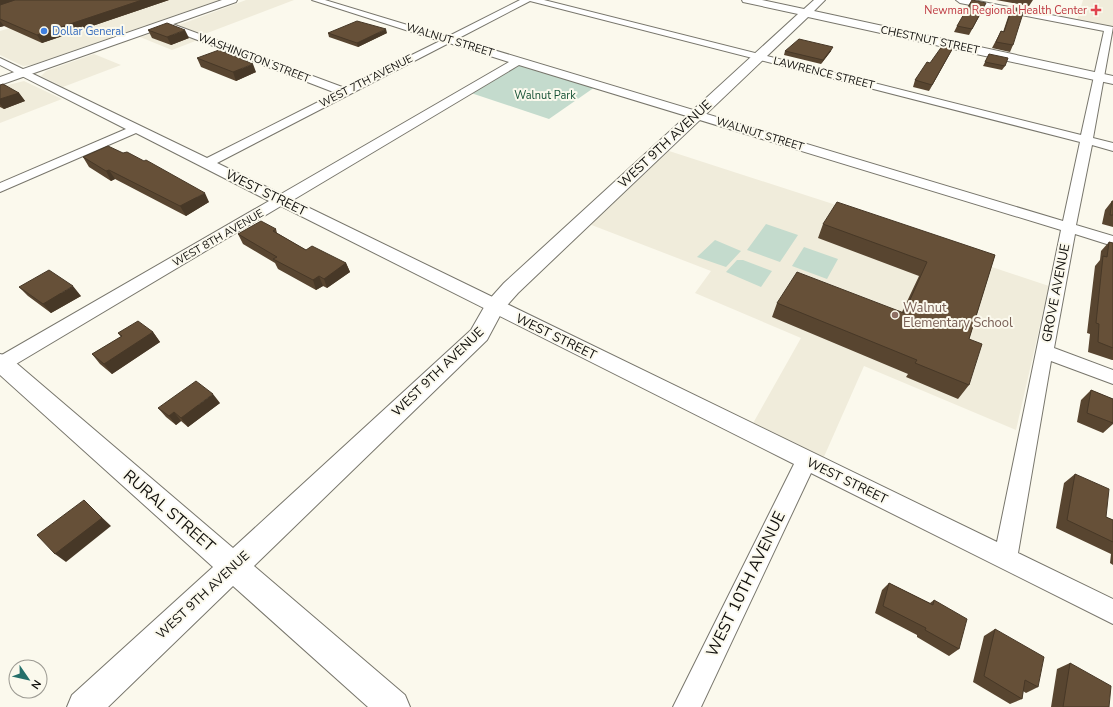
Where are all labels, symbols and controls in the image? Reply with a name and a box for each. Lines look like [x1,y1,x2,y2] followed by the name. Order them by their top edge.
[924,3,1087,18] place label: Newman Regional Health Center
[1090,4,1102,16] marker: Newman Regional Health Center
[404,20,496,61] street label: WALNUT STREET
[879,22,981,58] street label: CHESTNUT STREET
[52,24,125,39] place label: Dollar General
[39,26,49,36] marker: Dollar General
[196,30,313,86] street label: WASHINGTON STREET
[317,51,415,111] street label: WEST 7TH AVENUE
[772,53,877,93] street label: LAWRENCE STREET
[514,88,576,103] park label: Walnut Park
[614,96,716,192] street label: WEST 9TH AVENUE
[714,114,806,155] street label: WALNUT STREET
[223,166,310,220] street label: WEST STREET
[170,206,266,270] street label: WEST 8TH AVENUE
[1038,242,1074,344] street label: GROVE AVENUE
[903,299,1013,332] place label: Walnut Elementary School
[513,310,600,364] street label: WEST STREET
[890,310,900,320] marker: Walnut Elementary School
[388,323,488,421] street label: WEST 9TH AVENUE
[804,454,891,508] street label: WEST STREET
[118,465,220,557] street label: RURAL STREET
[701,508,791,660] street label: WEST 10TH AVENUE
[152,547,254,643] street label: WEST 9TH AVENUE
[8,659,48,699] north arrow
[27,677,44,692] text: N

